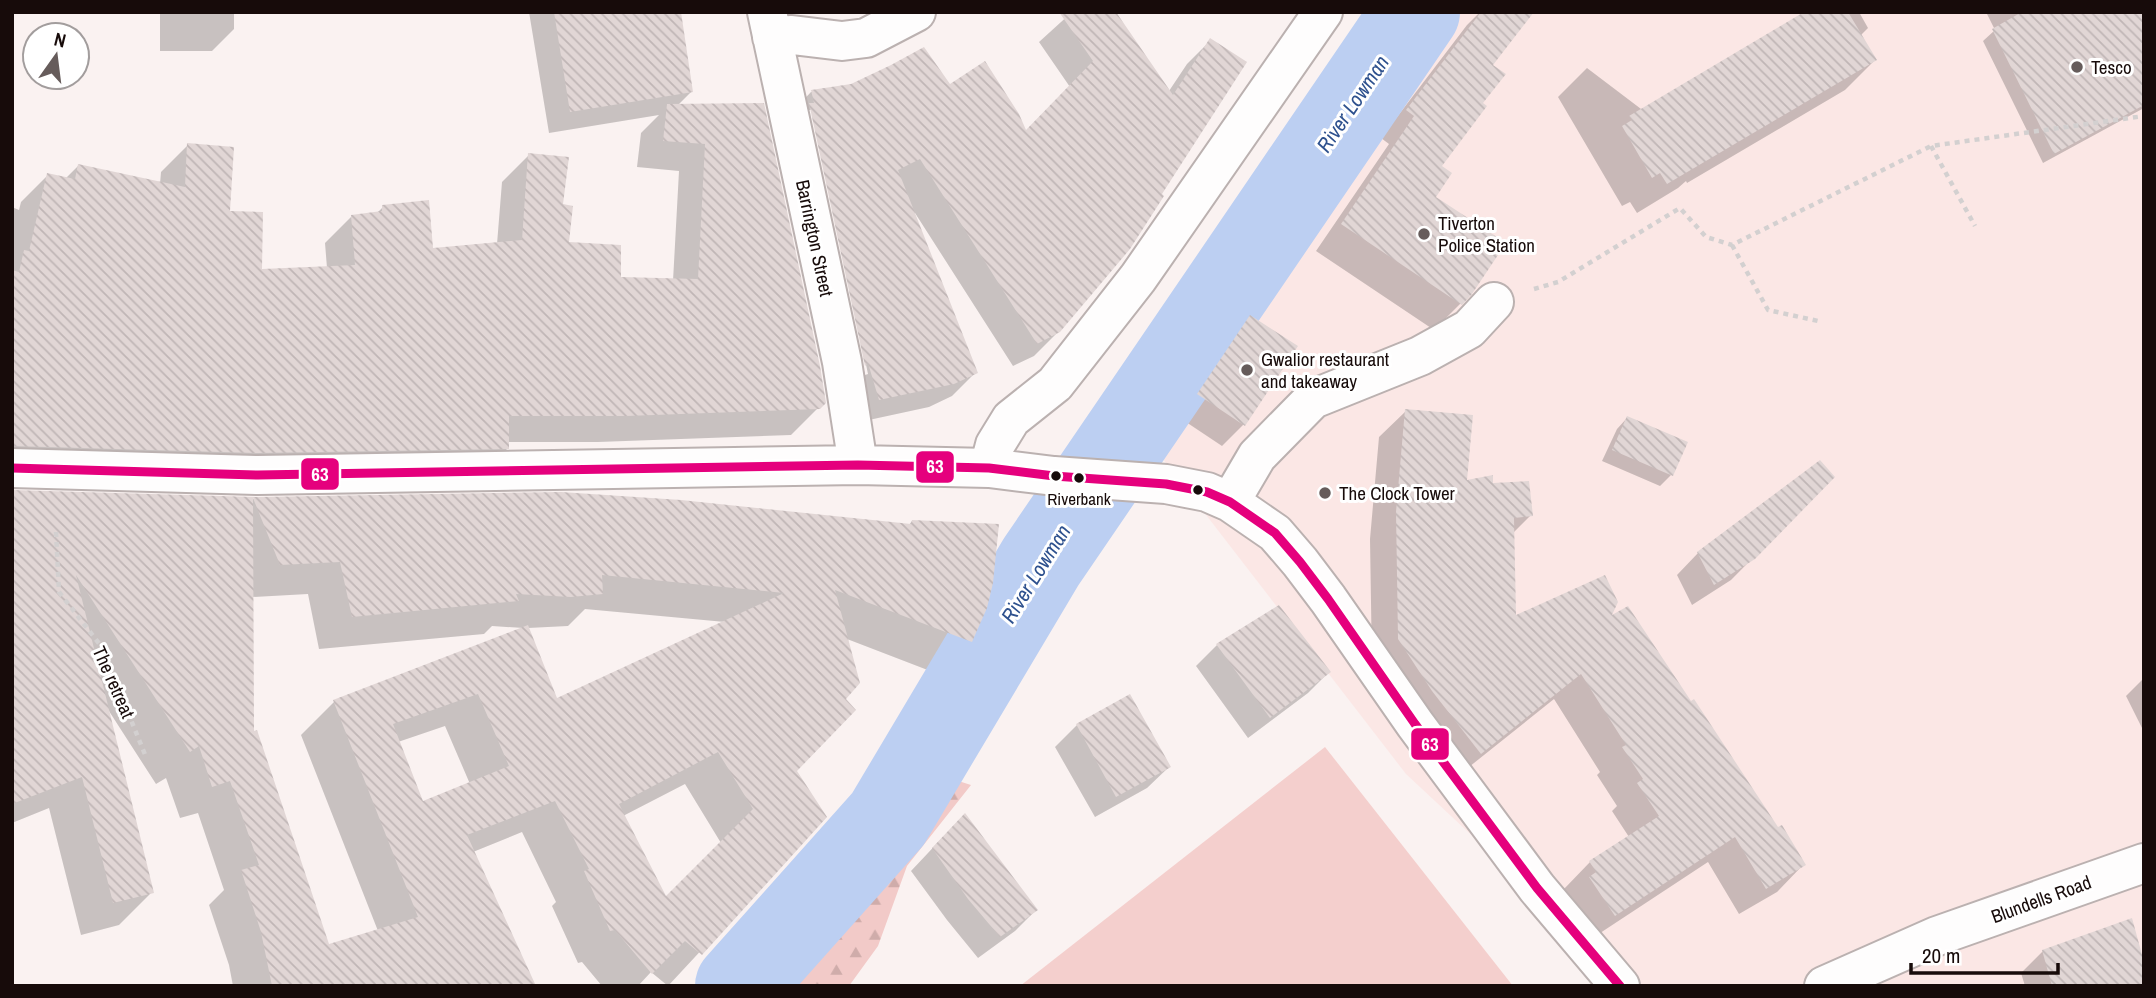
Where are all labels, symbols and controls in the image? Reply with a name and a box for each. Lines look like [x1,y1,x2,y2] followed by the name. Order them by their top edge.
[21,21,91,91] north arrow
[52,26,69,53] text: N
[1310,50,1396,158] water label: River Lowman
[2091,54,2132,80] place label: Tesco
[2069,59,2085,75] marker: Tesco
[790,177,840,299] street label: Barrington Street
[1438,210,1535,258] place label: Tiverton Police Station
[1416,226,1432,242] marker: Tiverton Police Station
[1261,346,1390,394] place label: Gwalior restaurant and takeaway
[1239,362,1255,378] marker: Gwalior restaurant and takeaway
[915,450,955,484] line badge: 63
[926,453,944,479] text: 63
[300,457,340,491] line badge: 63
[311,461,329,487] text: 63
[1049,469,1063,483] unlabelled marker
[1072,471,1086,485] marker: Riverbank
[1339,480,1456,506] place label: The Clock Tower
[1191,483,1205,497] unlabelled marker
[1317,485,1333,501] marker: The Clock Tower
[1047,487,1111,510] place label: Riverbank
[994,519,1077,628] water label: River Lowman
[87,642,142,723] street label: The retreat
[1410,727,1450,761] line badge: 63
[1421,731,1439,757] text: 63
[1987,869,2095,929] street label: Blundells Road
[1911,932,2058,976] scale bar
[1922,941,1960,970] text: 20 m

